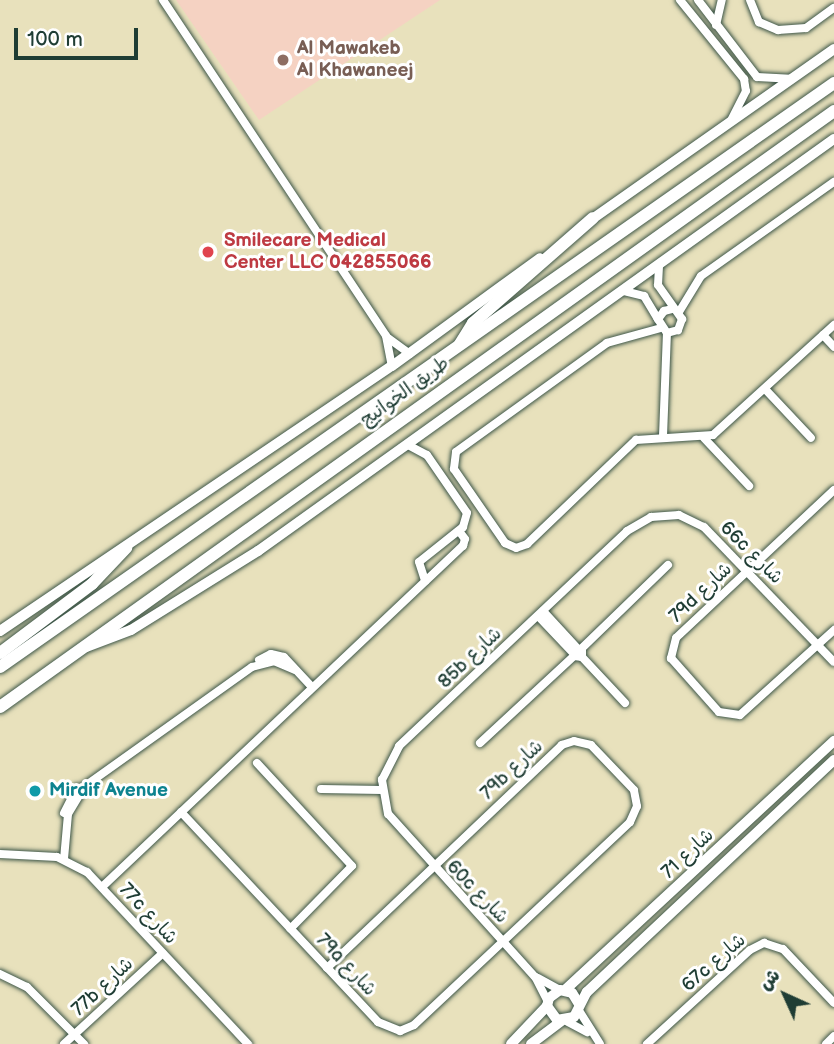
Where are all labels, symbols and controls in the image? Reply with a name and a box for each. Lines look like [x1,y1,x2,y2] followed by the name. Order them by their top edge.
[18,14,142,58] scale bar
[27,27,83,52] text: 100 m
[297,38,413,82] place label: Al Mawakeb Al Khawaneej
[275,52,291,68] marker: Al Mawakeb Al Khawaneej
[224,230,432,274] place label: Smilecare Medical Center LLC 042855066
[198,242,218,262] marker: Smilecare Medical Center LLC 042855066
[356,352,454,432] street label: طريق الخوانيج
[715,517,787,589] street label: 66c شارع
[665,558,737,628] street label: 79d شارع
[433,623,507,693] street label: 85b شارع
[476,735,548,805] street label: 79b شارع
[49,780,168,802] place label: Mirdif Avenue
[27,783,43,799] marker: Mirdif Avenue
[657,824,719,884] street label: شارع 71
[441,856,513,928] street label: 60c شارع
[114,879,182,949] street label: 77c شارع
[311,929,381,1001] street label: 79a شارع
[677,929,751,997] street label: 67c شارع
[68,953,138,1021] street label: 77b شارع
[750,960,820,1030] north arrow
[754,964,785,995] text: ش

